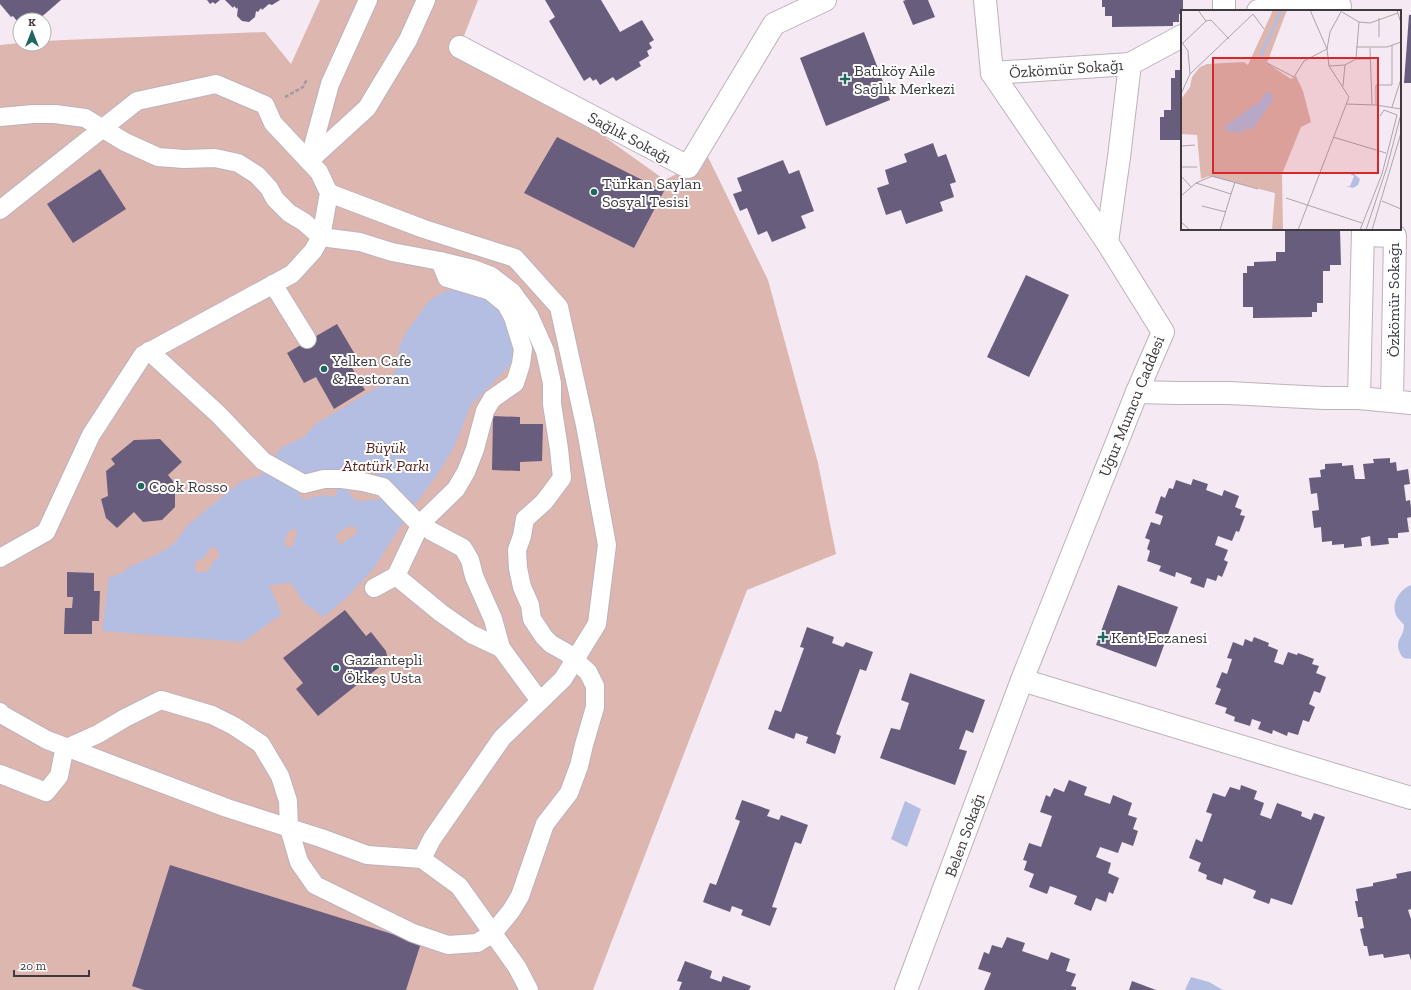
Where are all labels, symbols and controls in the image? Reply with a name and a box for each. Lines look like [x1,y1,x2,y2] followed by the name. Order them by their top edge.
[1181,10,1401,230] inset map
[12,12,52,52] north arrow
[28,16,36,29] text: K
[1008,55,1124,82] street label: Özkömür Sokağı
[854,61,956,98] place label: Batıköy Aile Sağlık Merkezi
[839,73,851,85] marker: Batıköy Aile Sağlık Merkezi
[585,108,675,168] street label: Sağlık Sokağı
[602,174,702,211] place label: Türkan Saylan Sosyal Tesisi
[589,187,599,197] marker: Türkan Saylan Sosyal Tesisi
[1384,242,1403,357] street label: Özkömür Sokağı
[1095,333,1169,479] street label: Uğur Mumcu Caddesi
[331,351,411,388] place label: Yelken Cafe & Restoran
[319,364,329,374] marker: Yelken Cafe & Restoran
[342,438,429,475] park label: Büyük Atatürk Parkı
[149,477,228,496] place label: Cook Rosso
[136,481,146,491] marker: Cook Rosso
[1111,628,1208,647] place label: Kent Eczanesi
[1098,632,1108,642] marker: Kent Eczanesi
[344,650,423,687] place label: Gaziantepli Ökkeş Usta
[331,663,341,673] marker: Gaziantepli Ökkeş Usta
[941,790,989,880] street label: Belen Sokağı
[14,952,89,978] scale bar
[20,959,47,973] text: 20 m

